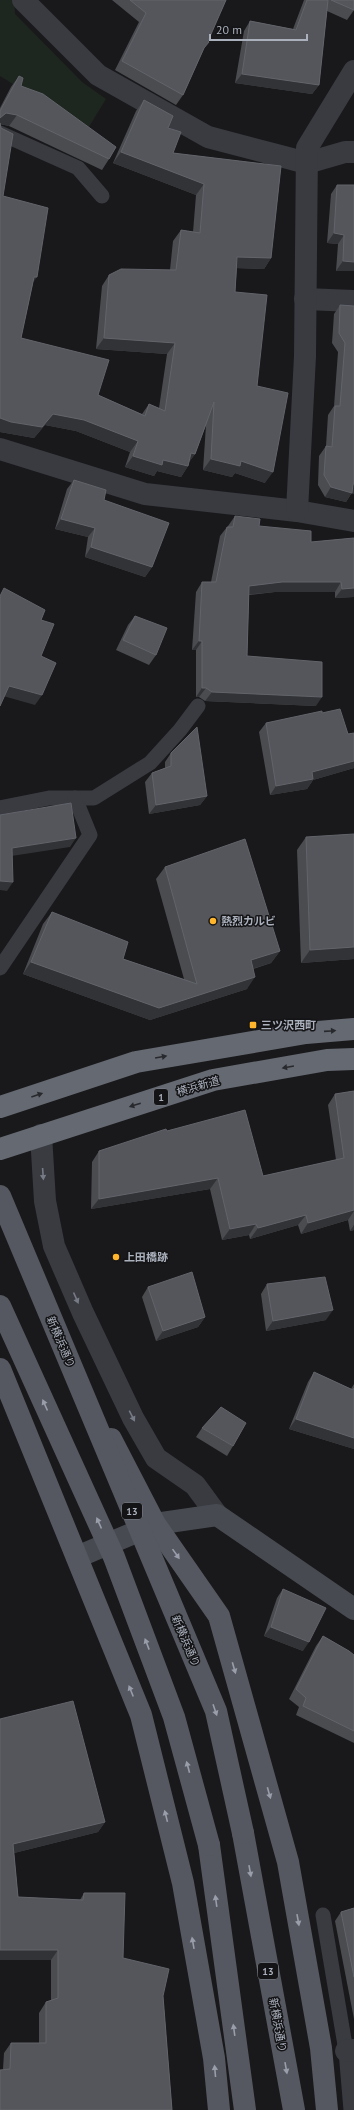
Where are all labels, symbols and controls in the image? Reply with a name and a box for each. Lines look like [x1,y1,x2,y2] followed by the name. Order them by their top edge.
[210,16,307,42] scale bar
[216,22,242,37] text: 20 m
[221,914,276,928] place label: 熱烈カルビ
[208,916,218,926] marker: 熱烈カルビ
[261,1018,316,1032] place label: 三ツ沢西町
[248,1020,258,1030] marker: 三ツ沢西町
[324,1027,336,1034] one-way arrow
[155,1054,167,1060] one-way arrow
[282,1064,295,1070] one-way arrow
[175,1073,221,1099] street label: 横浜新道
[154,1089,168,1105] road number: 1
[31,1092,43,1098] one-way arrow
[129,1102,141,1108] one-way arrow
[40,1168,47,1180] one-way arrow
[124,1250,168,1264] place label: 上田橋跡
[111,1252,121,1262] marker: 上田橋跡
[73,1292,80,1304] one-way arrow
[44,1314,78,1370] street label: 新横浜通り
[42,1399,48,1410] one-way arrow
[129,1410,135,1421] one-way arrow
[122,1503,142,1519] road number: 13
[96,1517,102,1529] one-way arrow
[172,1548,180,1559] one-way arrow
[169,1613,203,1669] street label: 新横浜通り
[144,1637,150,1649] one-way arrow
[231,1662,237,1674] one-way arrow
[128,1685,134,1697] one-way arrow
[212,1704,218,1716] one-way arrow
[185,1761,191,1773] one-way arrow
[266,1788,272,1800] one-way arrow
[163,1810,169,1822] one-way arrow
[248,1865,254,1877] one-way arrow
[213,1895,219,1907] one-way arrow
[296,1914,302,1926] one-way arrow
[190,1937,196,1949] one-way arrow
[258,1963,278,1979] road number: 13
[266,1997,290,2053] street label: 新横浜通り
[231,2024,237,2036] one-way arrow
[283,2062,289,2074] one-way arrow
[212,2065,219,2077] one-way arrow

